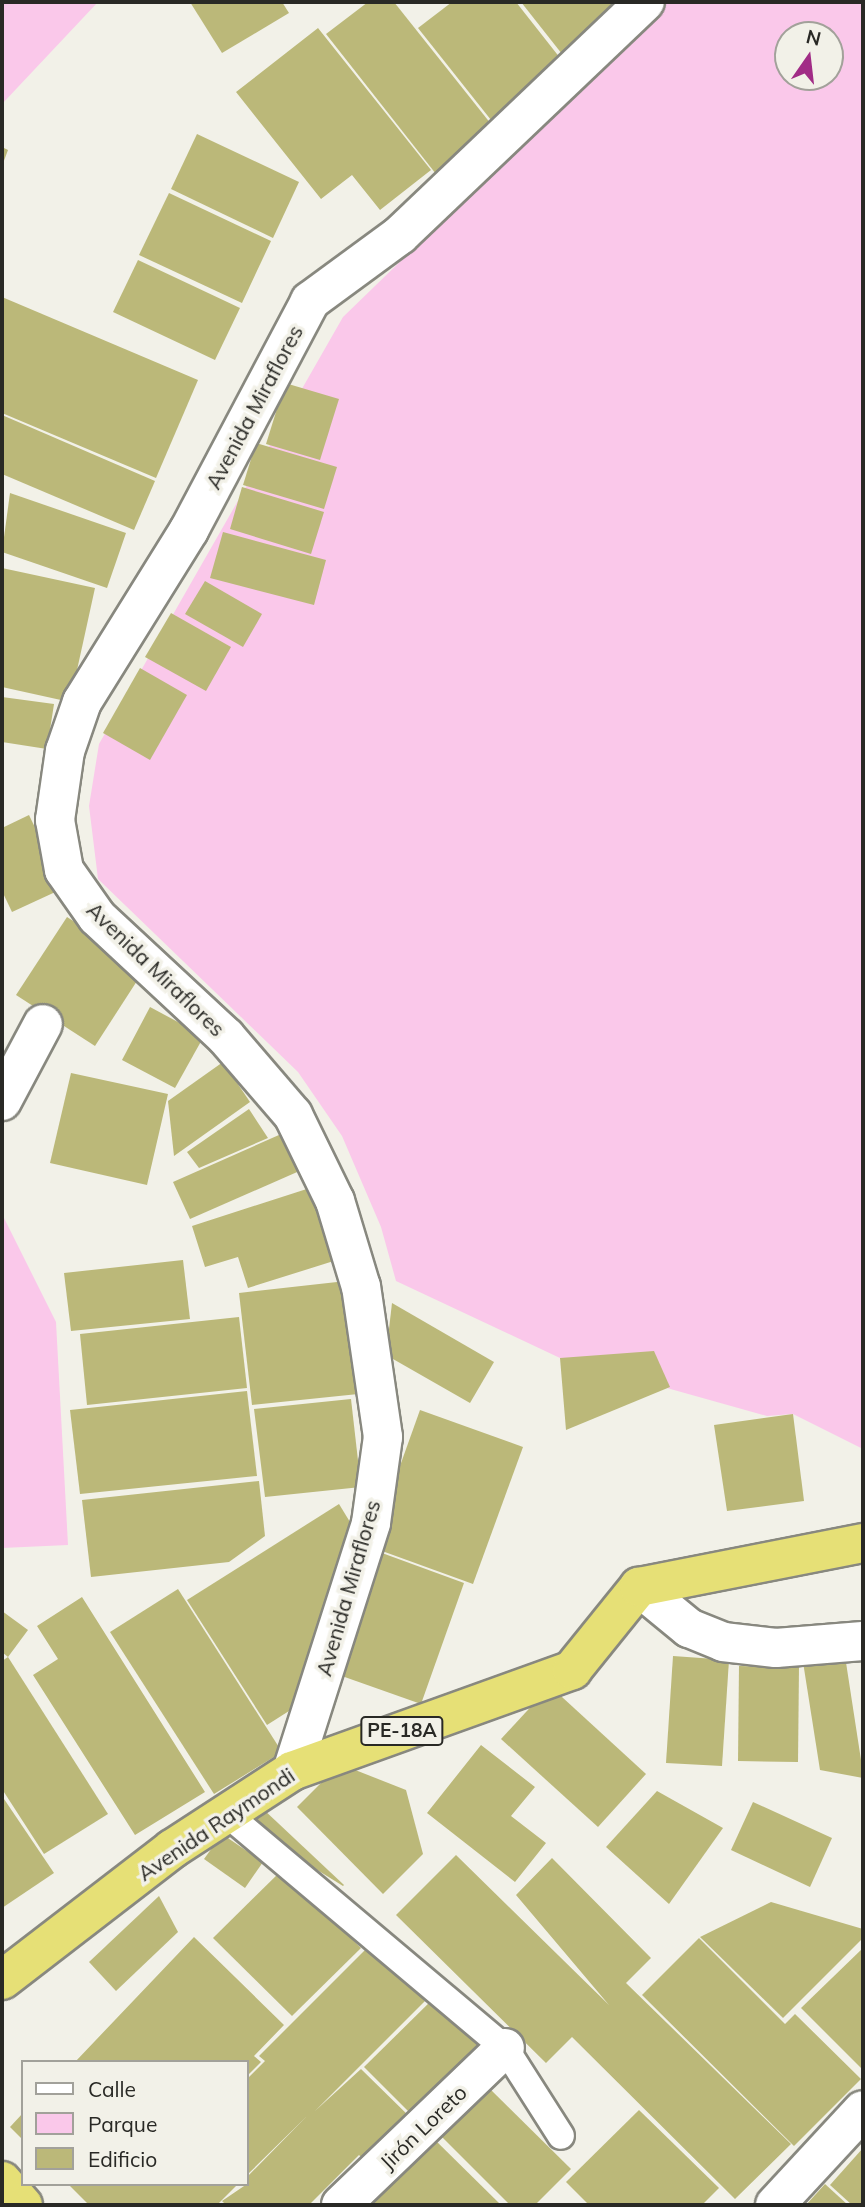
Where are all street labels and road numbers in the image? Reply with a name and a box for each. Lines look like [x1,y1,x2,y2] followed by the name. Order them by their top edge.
[200,321,308,493] street label: Avenida Miraflores
[82,897,230,1041] street label: Avenida Miraflores
[311,1497,385,1679] street label: Avenida Miraflores
[360,1716,444,1746] road number: PE-18A
[133,1762,299,1886] street label: Avenida Raymondi
[374,2080,472,2174] street label: Jirón Loreto

